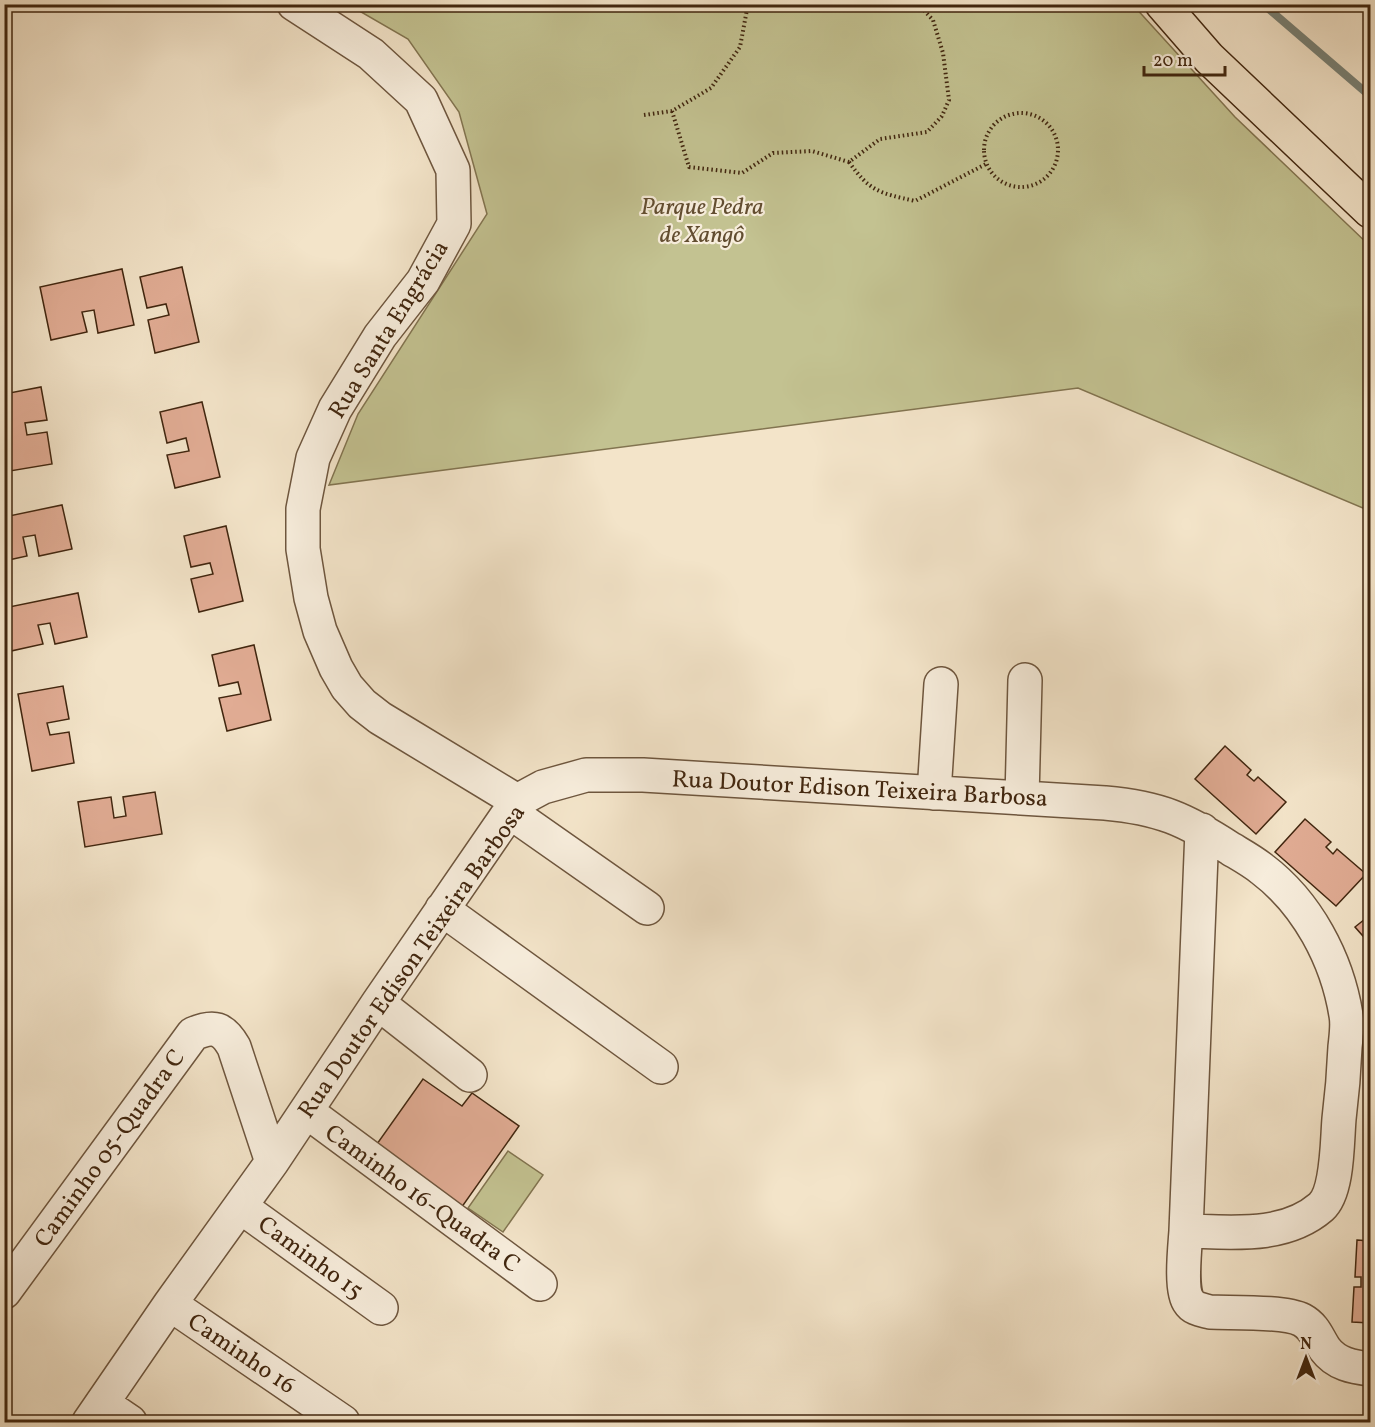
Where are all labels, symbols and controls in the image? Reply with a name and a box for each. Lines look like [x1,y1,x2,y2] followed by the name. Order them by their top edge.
[1144,39,1225,77] scale bar
[1153,49,1193,74] text: 20 m
[640,191,764,253] park label: Parque Pedra de Xangô
[321,234,458,426] street label: Rua Santa Engrácia
[671,763,1049,817] street label: Rua Doutor Edison Teixeira Barbosa
[291,798,535,1126] street label: Rua Doutor Edison Teixeira Barbosa
[27,1043,194,1255] street label: Caminho 05-Quadra C
[317,1117,526,1282] street label: Caminho 16-Quadra C
[250,1209,370,1309] street label: Caminho 15
[180,1306,302,1403] street label: Caminho 16
[1276,1328,1336,1388] north arrow
[1300,1334,1312,1356] text: N

